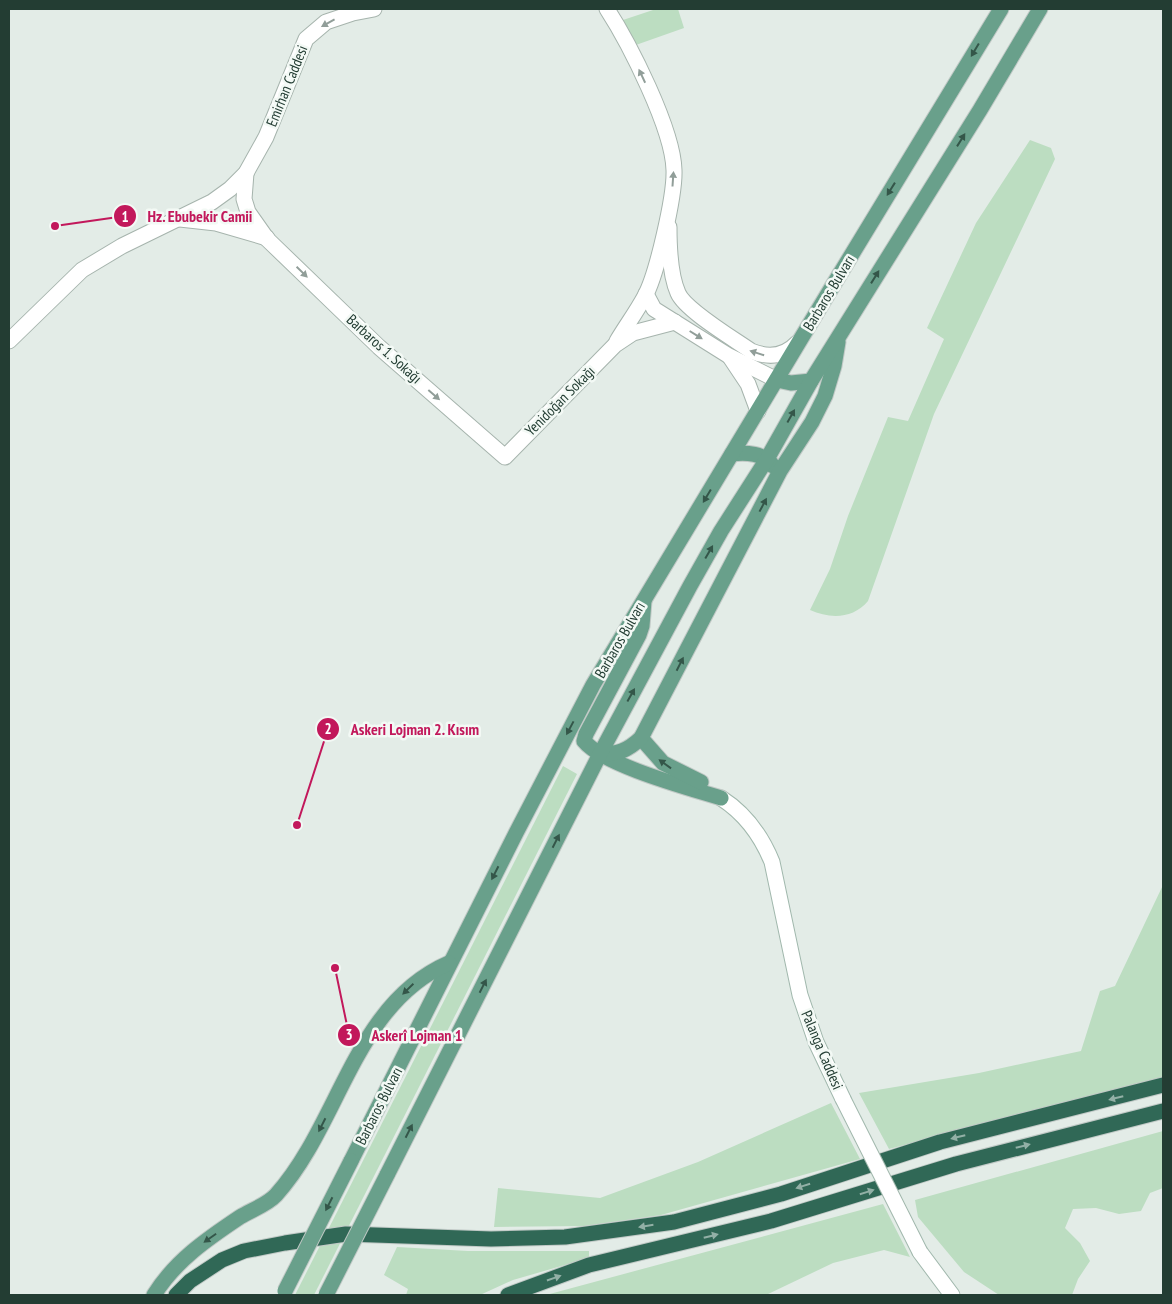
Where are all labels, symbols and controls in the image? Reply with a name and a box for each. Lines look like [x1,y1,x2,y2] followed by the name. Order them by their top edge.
[321,19,335,27] one-way arrow
[262,42,311,129] street label: Emirhan Caddesi
[971,43,980,56] one-way arrow
[638,69,646,83] one-way arrow
[957,133,966,146] one-way arrow
[670,171,678,187] one-way arrow
[887,182,896,196] one-way arrow
[112,201,264,232] callout: Hz. Ebubekir Camii
[148,206,253,226] text: Hz. Ebubekir Camii
[121,207,129,226] text: 1
[799,252,859,334] street label: Barbaros Bulvarı
[296,266,308,278] one-way arrow
[870,271,880,284] one-way arrow
[343,310,426,387] street label: Barbaros 1. Sokağı
[689,330,702,339] one-way arrow
[749,348,764,356] one-way arrow
[521,362,599,440] street label: Yenidoğan Sokağı
[428,389,440,401] one-way arrow
[786,410,795,423] one-way arrow
[702,489,711,502] one-way arrow
[759,497,767,512] one-way arrow
[704,546,713,559] one-way arrow
[590,598,649,681] street label: Barbaros Bulvarı
[676,657,684,672] one-way arrow
[627,688,635,703] one-way arrow
[315,714,490,745] callout: Askeri Lojman 2. Kısım
[324,719,332,738] text: 2
[350,719,479,739] text: Askeri Lojman 2. Kısım
[566,721,574,736] one-way arrow
[658,759,672,769] one-way arrow
[552,834,560,848] one-way arrow
[491,865,500,880] one-way arrow
[479,979,487,993] one-way arrow
[403,983,415,995] one-way arrow
[797,1007,848,1092] street label: Palanga Caddesi
[337,1020,473,1051] callout: Askerî Lojman 1
[345,1025,353,1044] text: 3
[371,1025,462,1045] text: Askerî Lojman 1
[351,1064,406,1148] street label: Barbaros Bulvarı
[1108,1094,1123,1102] one-way arrow
[318,1118,326,1132] one-way arrow
[405,1124,413,1138] one-way arrow
[951,1133,966,1141] one-way arrow
[1015,1142,1030,1150] one-way arrow
[796,1183,811,1190] one-way arrow
[860,1187,875,1195] one-way arrow
[325,1197,333,1211] one-way arrow
[638,1222,654,1230] one-way arrow
[703,1232,718,1240] one-way arrow
[203,1233,217,1243] one-way arrow
[546,1274,561,1281] one-way arrow

